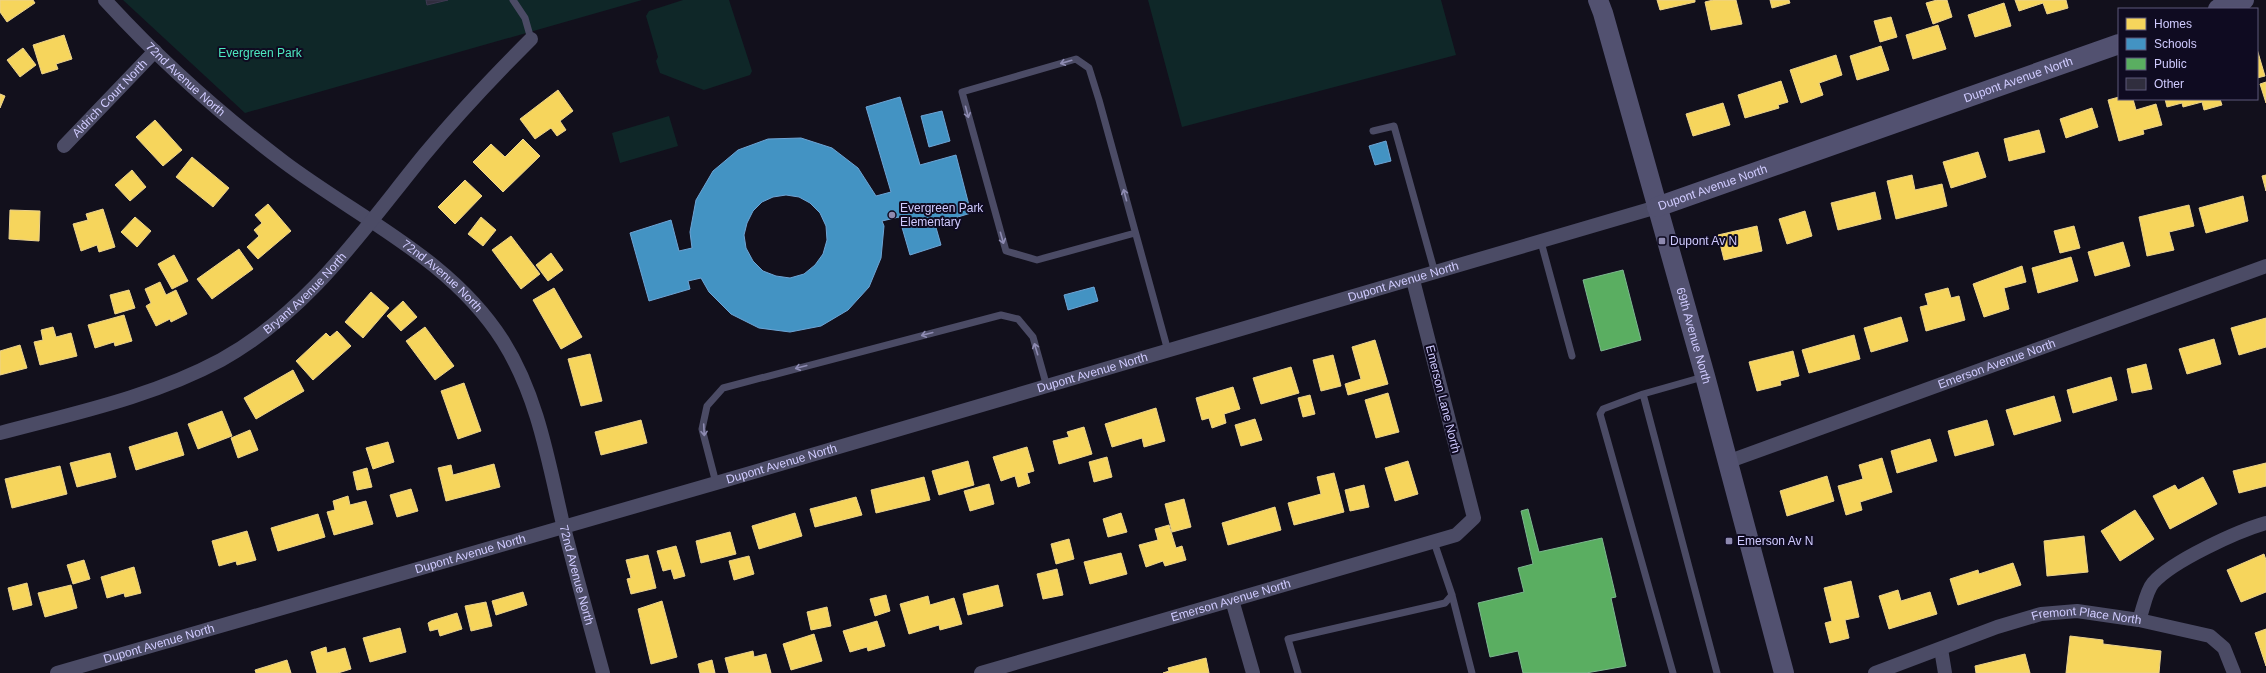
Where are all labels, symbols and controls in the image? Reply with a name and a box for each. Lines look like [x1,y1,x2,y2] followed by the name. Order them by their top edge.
[2118,8,2258,100] legend
[2154,17,2192,31] text: Homes
[2154,37,2197,51] text: Schools
[143,39,228,119] street label: 72nd Avenue North
[218,46,303,60] park label: Evergreen Park
[1962,54,2075,105] street label: Dupont Avenue North
[69,57,150,140] street label: Aldrich Court North
[2154,57,2187,71] text: Public
[1060,59,1073,66] one-way arrow
[2154,77,2184,91] text: Other
[964,106,971,119] one-way arrow
[1656,162,1769,213] street label: Dupont Avenue North
[1121,189,1128,202] one-way arrow
[900,201,984,229] place label: Evergreen Park Elementary
[887,210,897,220] marker: Evergreen Park Elementary
[999,231,1006,244] one-way arrow
[1670,234,1737,248] place label: Dupont Av N
[1657,236,1667,246] marker: Dupont Av N
[399,237,485,315] street label: 72nd Avenue North
[260,250,349,337] street label: Bryant Avenue North
[1346,259,1460,304] street label: Dupont Avenue North
[1673,286,1714,385] street label: 69th Avenue North
[921,331,934,338] one-way arrow
[1936,336,2057,392] street label: Emerson Avenue North
[1032,343,1040,355] one-way arrow
[1423,344,1463,454] street label: Emerson Lane North
[1035,350,1149,395] street label: Dupont Avenue North
[795,363,808,371] one-way arrow
[700,423,707,436] one-way arrow
[724,441,838,487] street label: Dupont Avenue North
[557,524,596,626] street label: 72nd Avenue North
[413,531,527,576] street label: Dupont Avenue North
[1737,534,1813,548] place label: Emerson Av N
[1724,536,1734,546] marker: Emerson Av N
[1169,576,1292,624] street label: Emerson Avenue North
[2030,604,2142,627] street label: Fremont Place North
[102,621,216,666] street label: Dupont Avenue North

